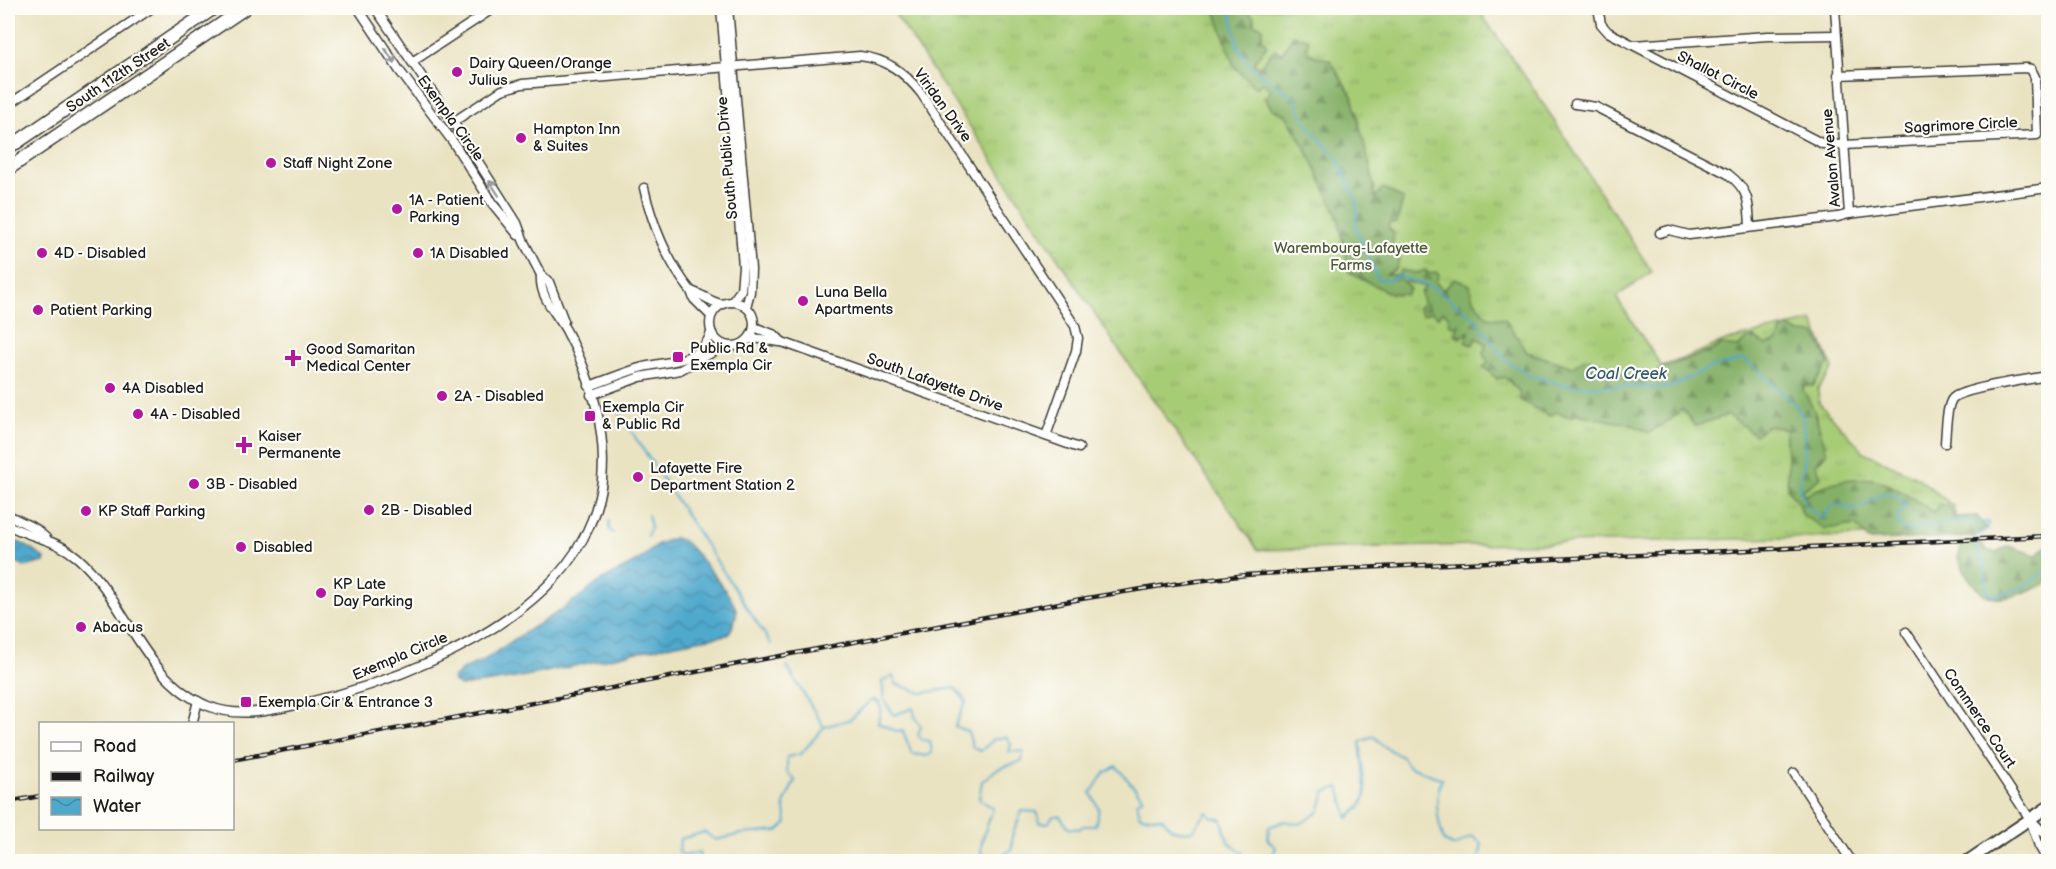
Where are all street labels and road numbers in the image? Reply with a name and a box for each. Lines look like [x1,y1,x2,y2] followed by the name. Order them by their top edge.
[63,33,174,117] street label: South 112th Street
[1674,47,1762,104] street label: Shallot Circle
[909,65,976,146] street label: Viridan Drive
[413,72,488,165] street label: Exempla Circle
[713,96,742,220] street label: South Public Drive
[1818,108,1845,208] street label: Avalon Avenue
[1904,113,2018,138] street label: Sagrimore Circle
[864,349,1006,416] street label: South Lafayette Drive
[350,628,451,685] street label: Exempla Circle
[1939,665,2020,772] street label: Commerce Court

